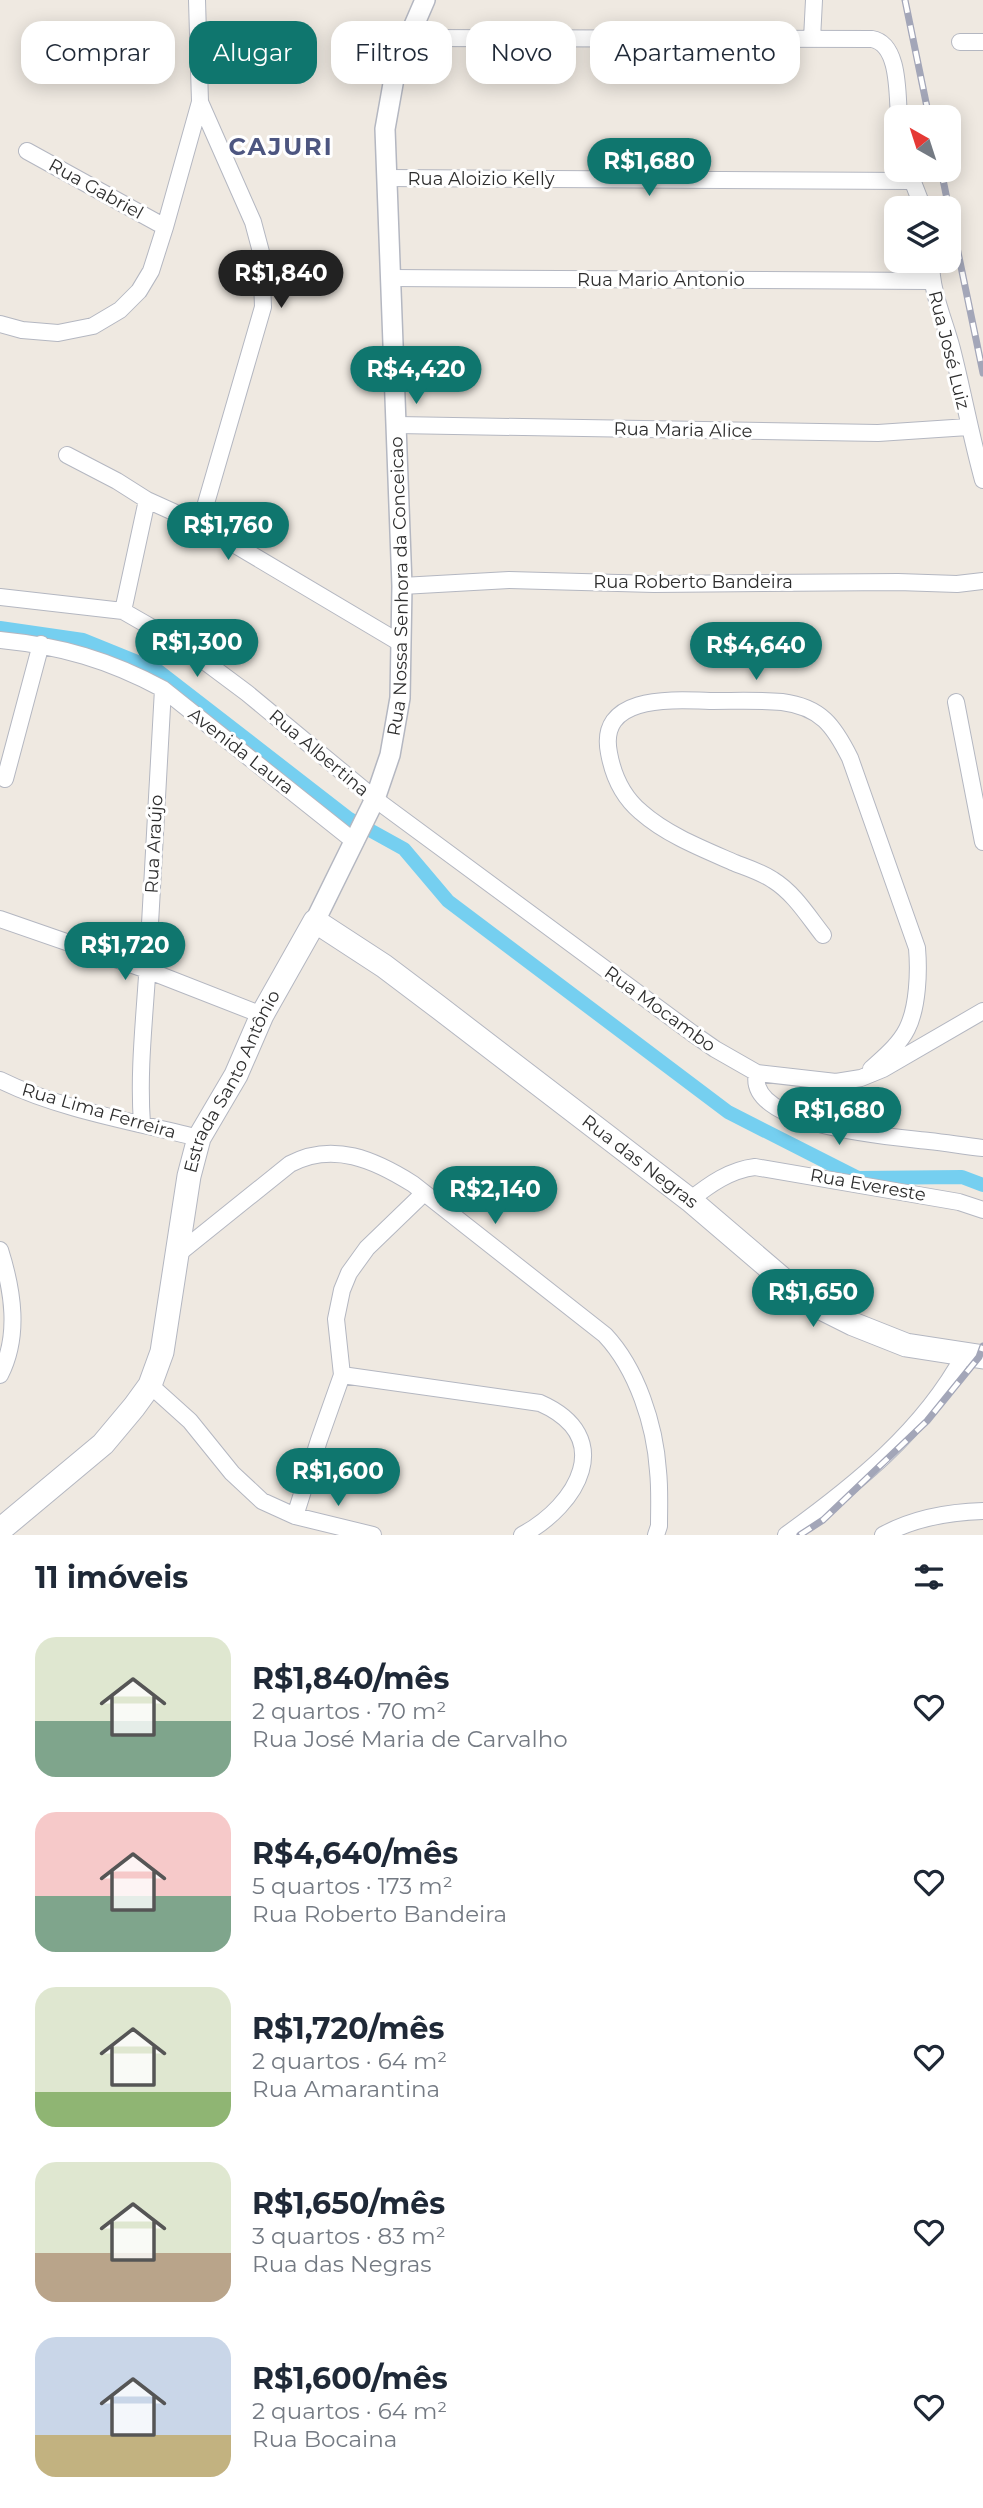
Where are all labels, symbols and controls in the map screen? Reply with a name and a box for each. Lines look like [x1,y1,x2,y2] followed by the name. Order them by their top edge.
[21,21,175,84] chip: Comprar
[189,21,317,84] chip: Alugar
[331,21,452,84] chip: Filtros
[466,21,576,84] chip: Novo
[590,21,800,84] chip: Apartamento
[884,105,961,182] north arrow
[884,105,961,273] map controls
[228,132,334,161] district label: CAJURI
[584,138,714,198] pin: R$1,680
[603,147,695,175] text: R$1,680
[45,154,147,224] street label: Rua Gabriel
[408,168,555,190] street label: Rua Aloizio Kelly
[884,196,961,273] button: layers
[216,250,346,310] pin: R$1,840
[234,259,328,287] text: R$1,840
[577,269,745,291] street label: Rua Mario Antonio
[924,288,974,412] street label: Rua José Luiz
[351,346,481,406] pin: R$4,420
[366,355,466,383] text: R$4,420
[613,418,753,442] street label: Rua Maria Alice
[383,436,413,738] street label: Rua Nossa Senhora da Conceicao
[163,503,293,562] pin: R$1,760
[183,511,273,539] text: R$1,760
[593,571,793,593] street label: Rua Roberto Bandeira
[132,620,262,679] pin: R$1,300
[691,622,821,682] pin: R$4,640
[151,628,243,656] text: R$1,300
[706,631,806,659] text: R$4,640
[184,703,298,799] street label: Avenida Laura
[265,705,373,801] street label: Rua Albertina
[140,794,168,894] street label: Rua Araújo
[60,922,190,982] pin: R$1,720
[80,931,170,959] text: R$1,720
[600,961,720,1057] street label: Rua Mocambo
[179,986,285,1175] street label: Estrada Santo Antônio
[19,1078,179,1144] street label: Rua Lima Ferreira
[774,1088,904,1147] pin: R$1,680
[793,1096,885,1124] text: R$1,680
[577,1110,703,1213] street label: Rua das Negras
[808,1164,928,1206] street label: Rua Evereste
[430,1166,560,1226] pin: R$2,140
[449,1175,541,1203] text: R$2,140
[748,1270,878,1329] pin: R$1,650
[768,1278,858,1306] text: R$1,650
[273,1448,403,1508] pin: R$1,600
[292,1457,384,1485] text: R$1,600
[910,1558,948,1596] icon: filters
[35,1559,188,1596] text: 11 imóveis
[252,1660,449,1697] text: R$1,840/mês
[91,1665,175,1749] icon: home
[910,1688,948,1726] icon: heart
[252,1697,446,1725] text: 2 quartos · 70 m²
[252,1725,568,1753] text: Rua José Maria de Carvalho
[252,1835,458,1872] text: R$4,640/mês
[91,1840,175,1924] icon: home
[910,1863,948,1901] icon: heart
[252,1872,453,1900] text: 5 quartos · 173 m²
[252,1900,507,1928] text: Rua Roberto Bandeira
[252,2010,444,2047] text: R$1,720/mês
[91,2015,175,2099] icon: home
[910,2038,948,2076] icon: heart
[252,2047,447,2075] text: 2 quartos · 64 m²
[252,2075,440,2103] text: Rua Amarantina
[252,2185,445,2222] text: R$1,650/mês
[91,2190,175,2274] icon: home
[910,2213,948,2251] icon: heart
[252,2222,446,2250] text: 3 quartos · 83 m²
[252,2250,432,2278] text: Rua das Negras
[252,2360,448,2397] text: R$1,600/mês
[91,2365,175,2449] icon: home
[910,2388,948,2426] icon: heart
[252,2397,447,2425] text: 2 quartos · 64 m²
[252,2425,397,2453] text: Rua Bocaina

